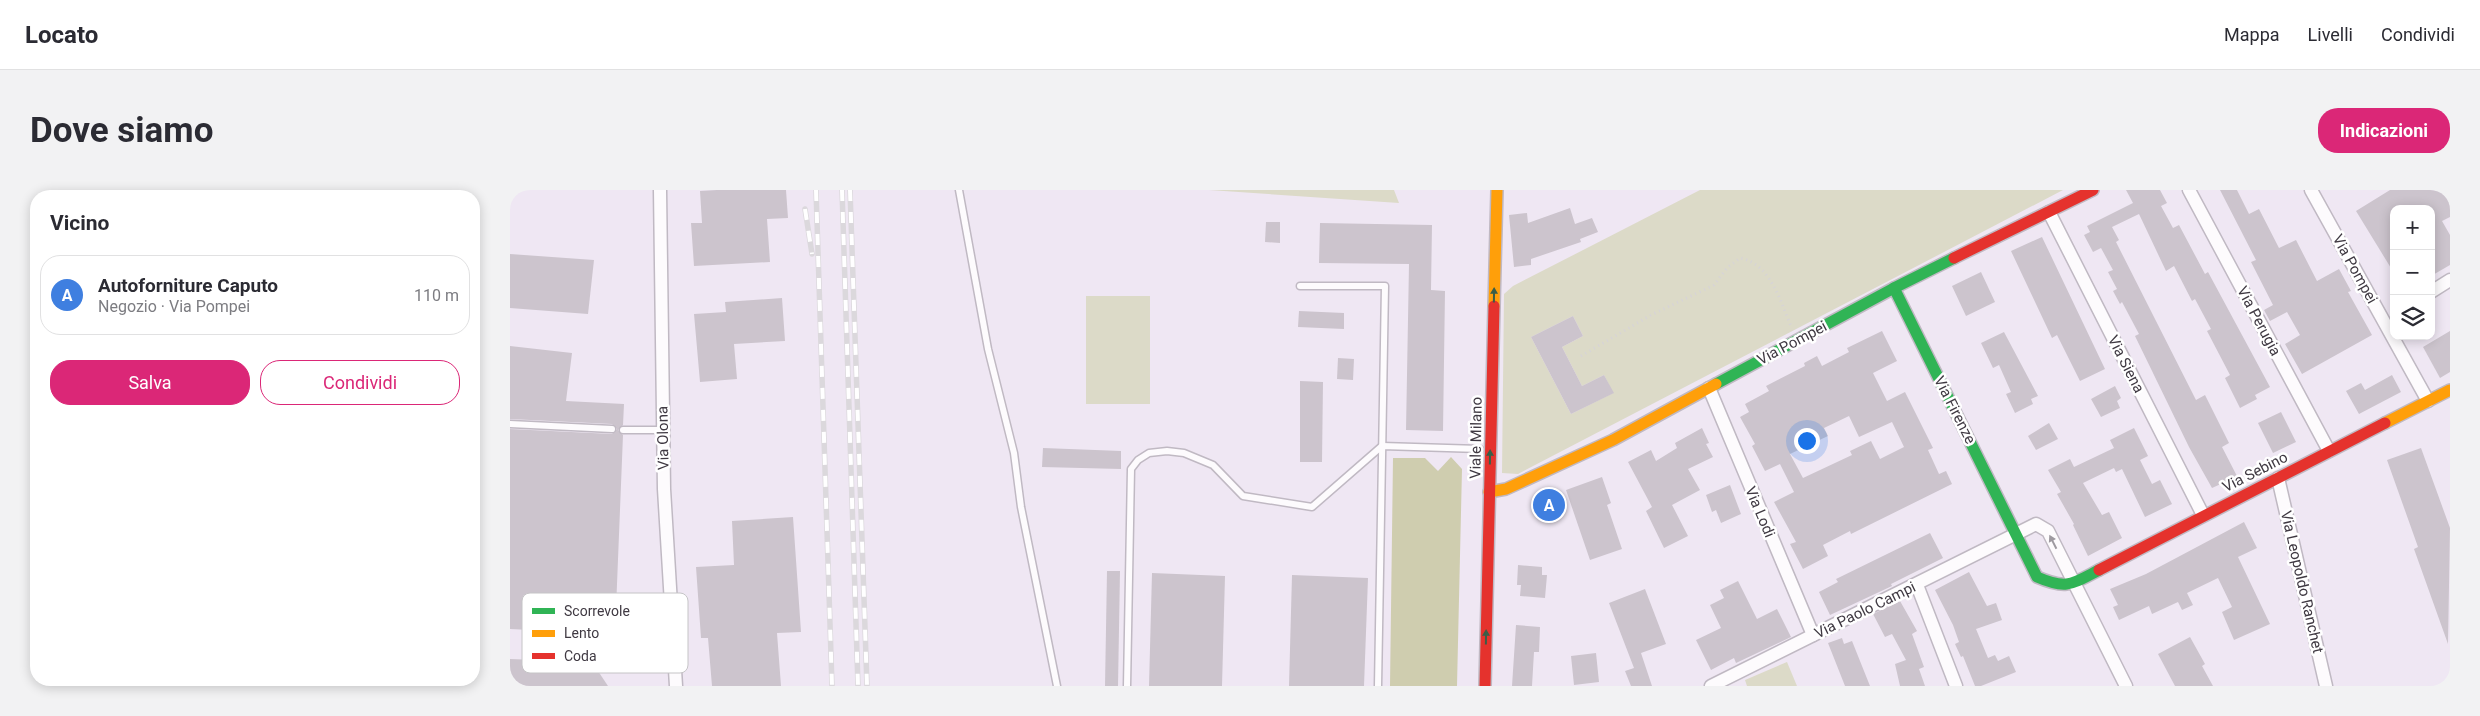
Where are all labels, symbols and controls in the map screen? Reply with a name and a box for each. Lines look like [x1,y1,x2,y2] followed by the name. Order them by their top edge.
[25,21,98,49] text: Locato
[2224,24,2280,45] text: Mappa
[2308,24,2353,45] text: Livelli
[2381,24,2455,45] text: Condividi
[2318,108,2450,153] button: Indicazioni
[30,110,213,151] text: Dove siamo
[2390,205,2435,340] map controls
[2390,205,2435,250] button: +
[50,211,109,235] text: Vicino
[2329,231,2381,307] street label: Via Pompei
[2390,250,2435,295] button: −
[98,274,278,297] text: Autoforniture Caputo
[2233,283,2285,359] street label: Via Perugia
[62,286,72,305] text: A
[414,286,459,305] text: 110 m
[1490,287,1498,303] one-way arrow
[2390,295,2435,340] button: layers
[98,297,250,316] text: Negozio · Via Pompei
[1754,317,1830,369] street label: Via Pompei
[2104,332,2148,396] street label: Via Siena
[50,360,250,405] button: Salva
[260,360,460,405] button: Condividi
[1930,373,1980,447] street label: Via Firenze
[1466,397,1486,479] street label: Viale Milano
[653,406,673,470] street label: Via Olona
[1794,428,1820,454] your location
[2219,448,2291,496] street label: Via Sebino
[1486,449,1494,465] one-way arrow
[1741,484,1779,540] street label: Via Lodi
[1533,486,1565,524] pin: A
[2277,509,2327,655] street label: Via Leopoldo Ranchet
[2049,534,2057,549] one-way arrow
[1812,578,1918,642] street label: Via Paolo Campi
[522,593,688,673] legend
[564,603,630,619] text: Scorrevole
[564,625,599,641] text: Lento
[1482,629,1490,645] one-way arrow
[564,648,597,664] text: Coda

